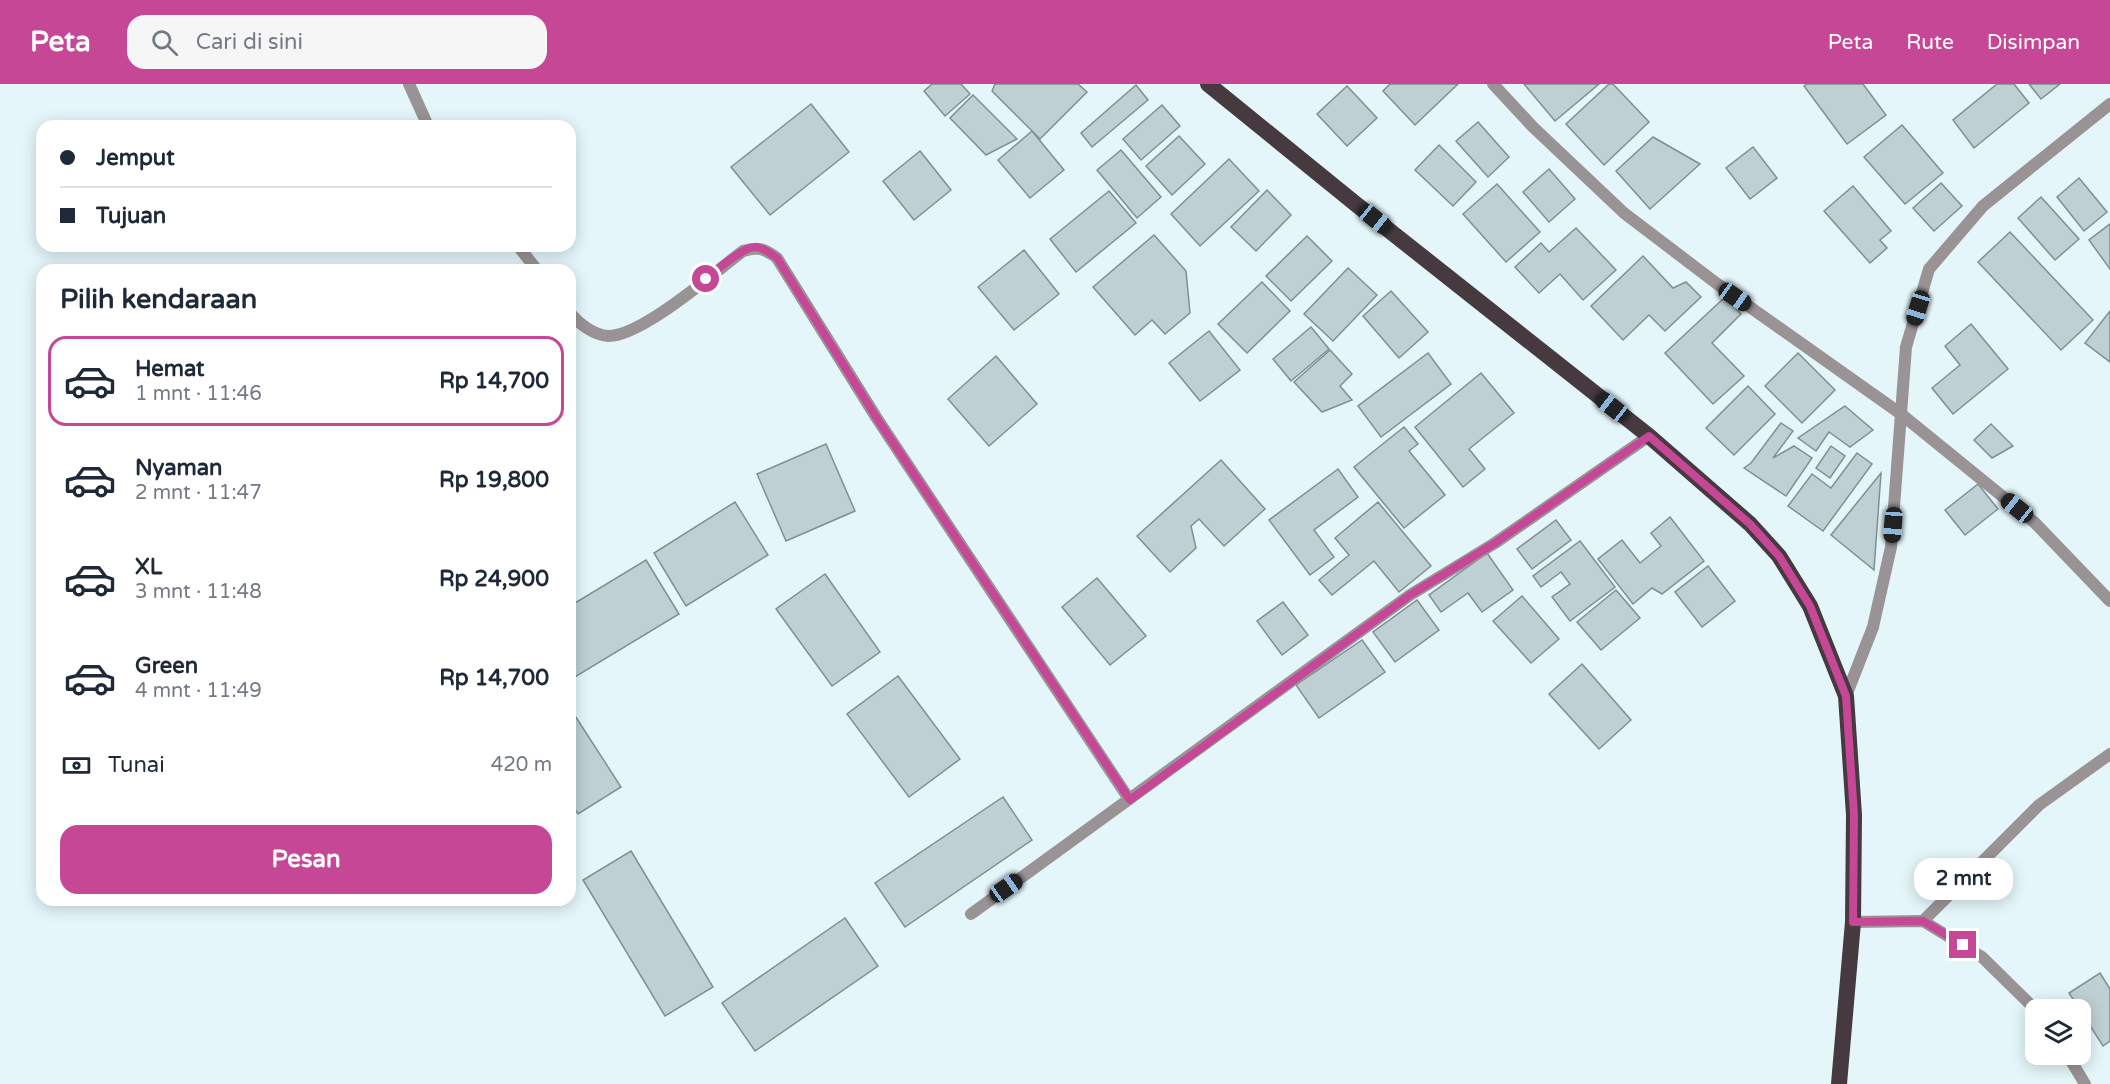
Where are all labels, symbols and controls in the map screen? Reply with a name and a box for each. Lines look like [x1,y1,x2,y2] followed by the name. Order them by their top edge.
[127,15,547,69] search box
[30,25,91,59] text: Peta
[148,26,181,59] icon: search
[196,29,303,55] text: Cari di sini
[1828,30,1873,55] text: Peta
[1906,30,1954,55] text: Rute
[1987,30,2080,55] text: Disimpan
[96,145,175,171] text: Jemput
[1355,201,1395,237] car
[96,203,166,229] text: Tujuan
[692,265,719,292] route start
[1715,279,1755,315] car
[60,283,257,316] text: Pilih kendaraan
[1904,288,1932,328] car
[63,354,117,408] icon: car
[135,356,204,382] text: Hemat
[439,368,549,394] text: Rp 14,700
[135,382,262,406] text: 1 mnt · 11:46
[1592,389,1632,425] car
[63,453,117,507] icon: car
[135,455,222,481] text: Nyaman
[439,467,549,493] text: Rp 19,800
[135,481,262,505] text: 2 mnt · 11:47
[1997,490,2037,526] car
[1883,506,1903,544] car
[63,552,117,606] icon: car
[135,554,162,580] text: XL
[439,566,549,592] text: Rp 24,900
[135,580,262,604] text: 3 mnt · 11:48
[63,651,117,705] icon: car
[135,653,198,679] text: Green
[439,665,549,691] text: Rp 14,700
[135,679,262,703] text: 4 mnt · 11:49
[60,749,93,782] icon: cash
[108,752,165,778] text: Tunai
[491,753,552,777] text: 420 m
[60,825,552,894] button: Pesan
[1914,858,2012,900] callout: 2 mnt
[1936,867,1991,891] text: 2 mnt
[986,870,1026,906] car
[1949,931,1976,958] route end
[2025,999,2091,1065] map controls
[2025,999,2091,1065] button: layers

